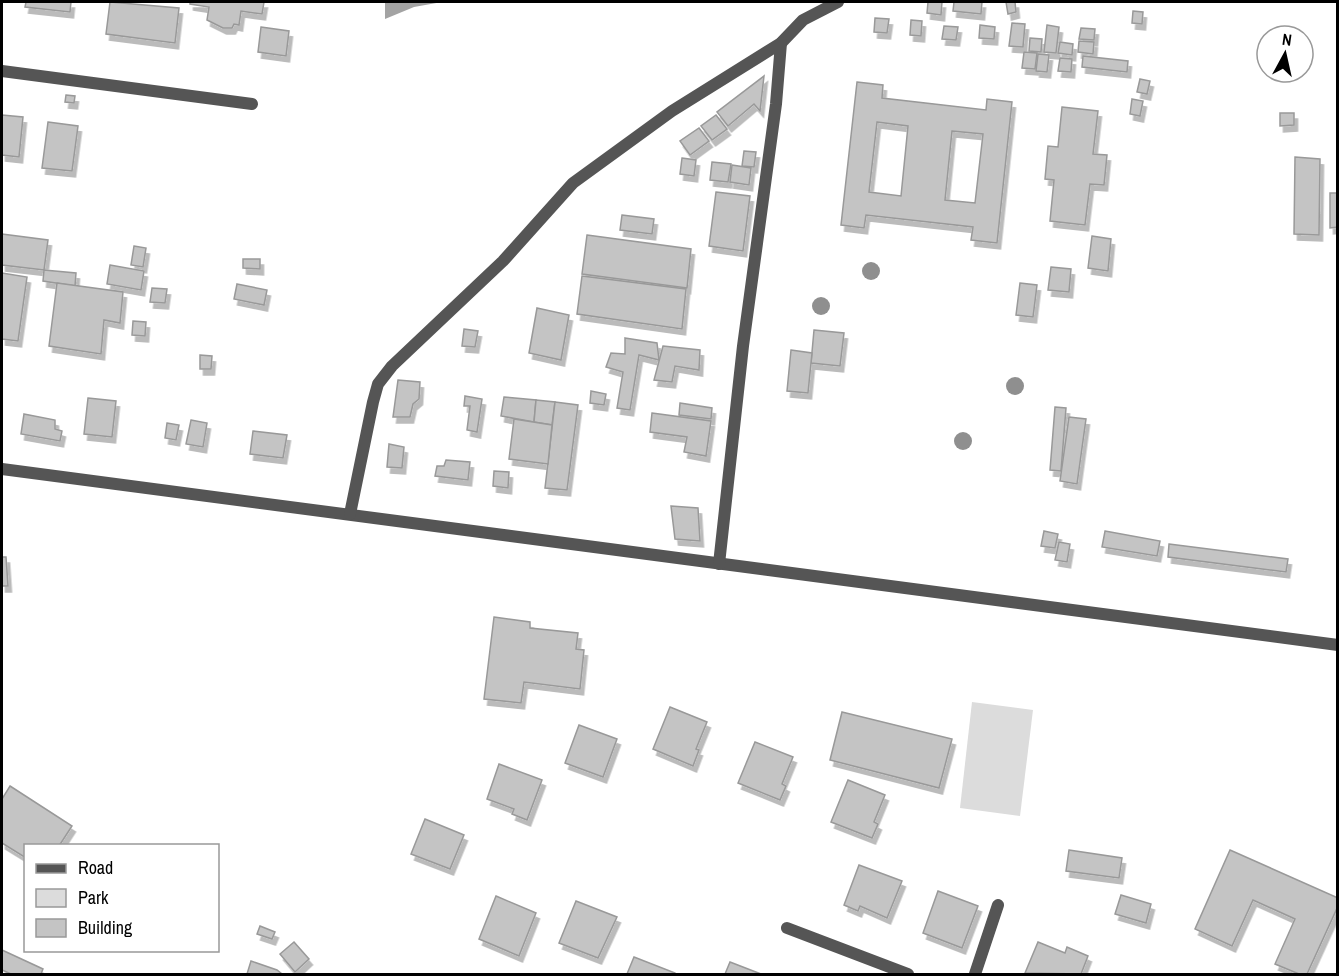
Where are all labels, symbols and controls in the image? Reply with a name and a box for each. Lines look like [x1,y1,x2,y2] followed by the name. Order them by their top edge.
[1255,24,1315,84] north arrow
[1281,28,1293,51] text: N
[24,844,219,952] legend
[78,855,113,880] text: Road
[78,885,109,910] text: Park
[78,915,133,940] text: Building

